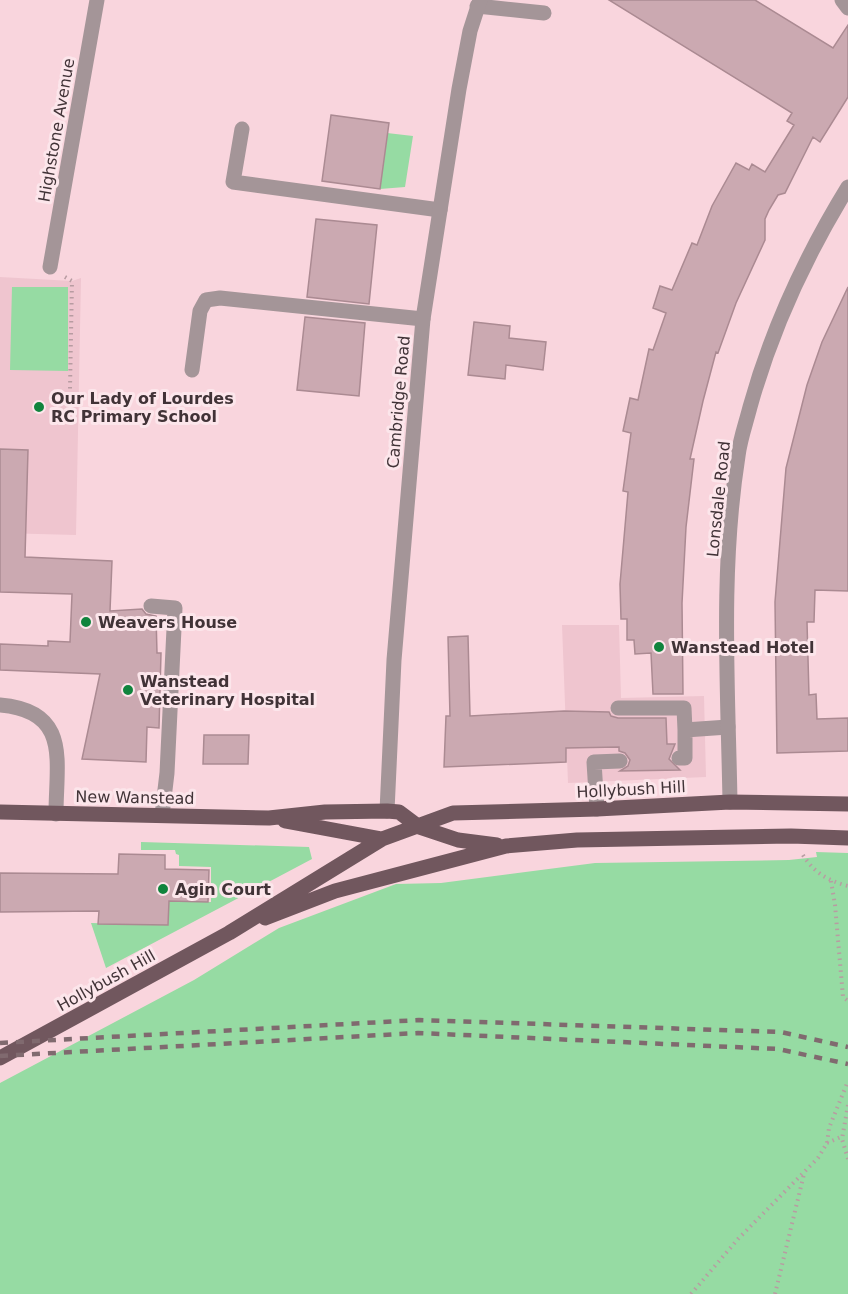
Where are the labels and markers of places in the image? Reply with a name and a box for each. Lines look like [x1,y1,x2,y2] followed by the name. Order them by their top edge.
[51,389,234,426] place label: Our Lady of Lourdes RC Primary School
[32,400,46,414] marker: Our Lady of Lourdes RC Primary School
[98,613,237,632] place label: Weavers House
[79,615,93,629] marker: Weavers House
[671,638,814,657] place label: Wanstead Hotel
[652,640,666,654] marker: Wanstead Hotel
[140,672,315,709] place label: Wanstead Veterinary Hospital
[121,683,135,697] marker: Wanstead Veterinary Hospital
[175,880,271,899] place label: Agin Court
[156,882,170,896] marker: Agin Court

